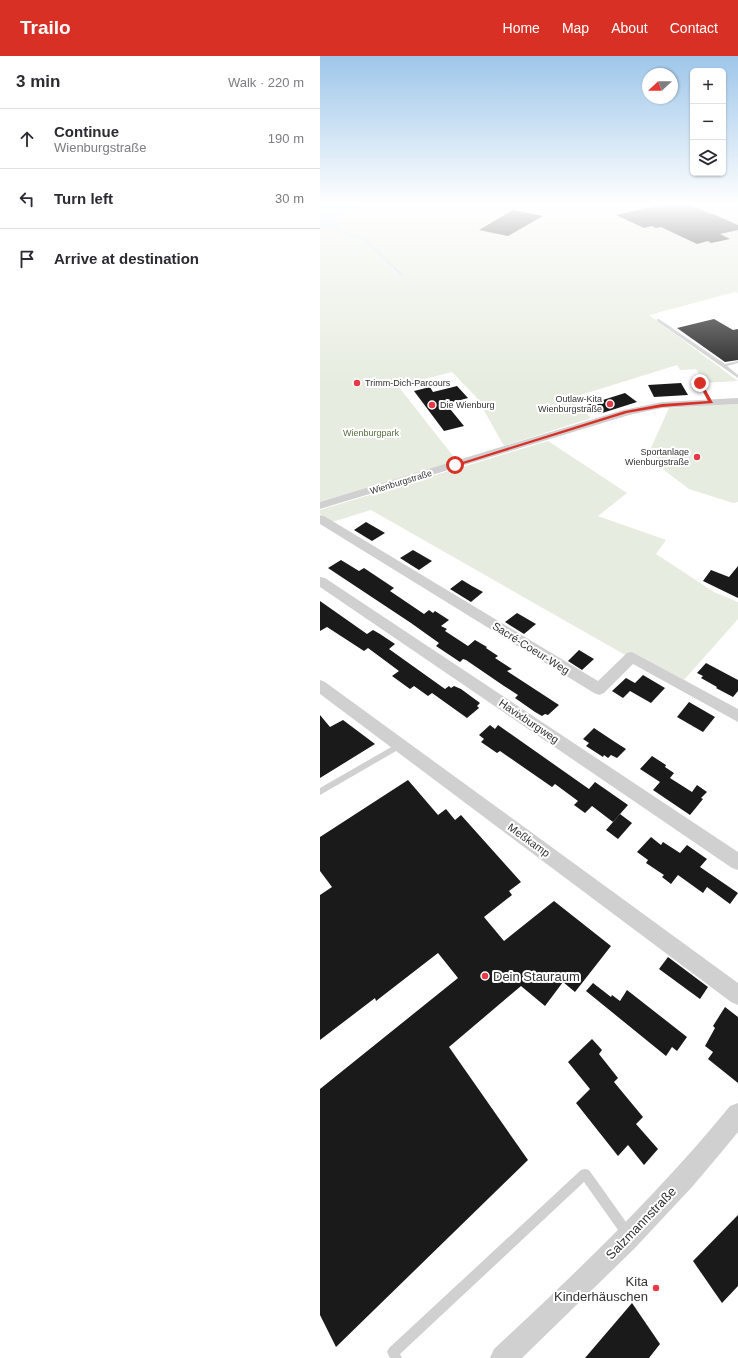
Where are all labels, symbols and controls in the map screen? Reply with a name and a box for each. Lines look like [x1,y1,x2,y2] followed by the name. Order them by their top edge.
[20,17,71,38] text: Trailo
[503,20,540,36] text: Home
[562,20,589,36] text: Map
[611,20,648,36] text: About
[670,20,718,36] text: Contact
[642,68,678,104] north arrow
[690,68,726,176] map controls
[690,68,726,104] button: +
[16,72,60,91] text: 3 min
[228,75,304,90] text: Walk · 220 m
[690,104,726,140] button: −
[54,123,119,140] text: Continue
[16,128,38,150] icon: ahead
[268,131,304,146] text: 190 m
[54,140,146,155] text: Wienburgstraße
[690,140,726,176] button: layers
[16,188,38,210] icon: left
[54,190,113,207] text: Turn left
[275,191,304,206] text: 30 m
[16,248,38,270] icon: arrive
[54,250,199,267] text: Arrive at destination
[691,374,709,392] route end
[352,378,362,388] marker: Trimm-Dich-Parcours
[365,378,451,388] place label: Trimm-Dich-Parcours
[538,394,602,414] place label: Outlaw-Kita Wienburgstraße
[605,399,615,409] marker: Outlaw-Kita Wienburgstraße
[427,400,437,410] marker: Die Wienburg
[440,400,495,410] place label: Die Wienburg
[343,428,400,438] park label: Wienburgpark
[625,447,689,467] place label: Sportanlage Wienburgstraße
[692,452,702,462] marker: Sportanlage Wienburgstraße
[446,456,464,474] route start
[369,468,433,496] street label: Wienburgstraße
[490,619,572,677] street label: Sacré-Coeur-Weg
[497,697,561,745] street label: Havixburgweg
[506,821,552,859] street label: Meßkamp
[493,969,580,984] place label: Dein Stauraum
[480,971,490,981] marker: Dein Stauraum
[603,1184,679,1262] street label: Salzmannstraße
[554,1274,649,1304] place label: Kita Kinderhäuschen
[651,1283,661,1293] marker: Kita Kinderhäuschen

